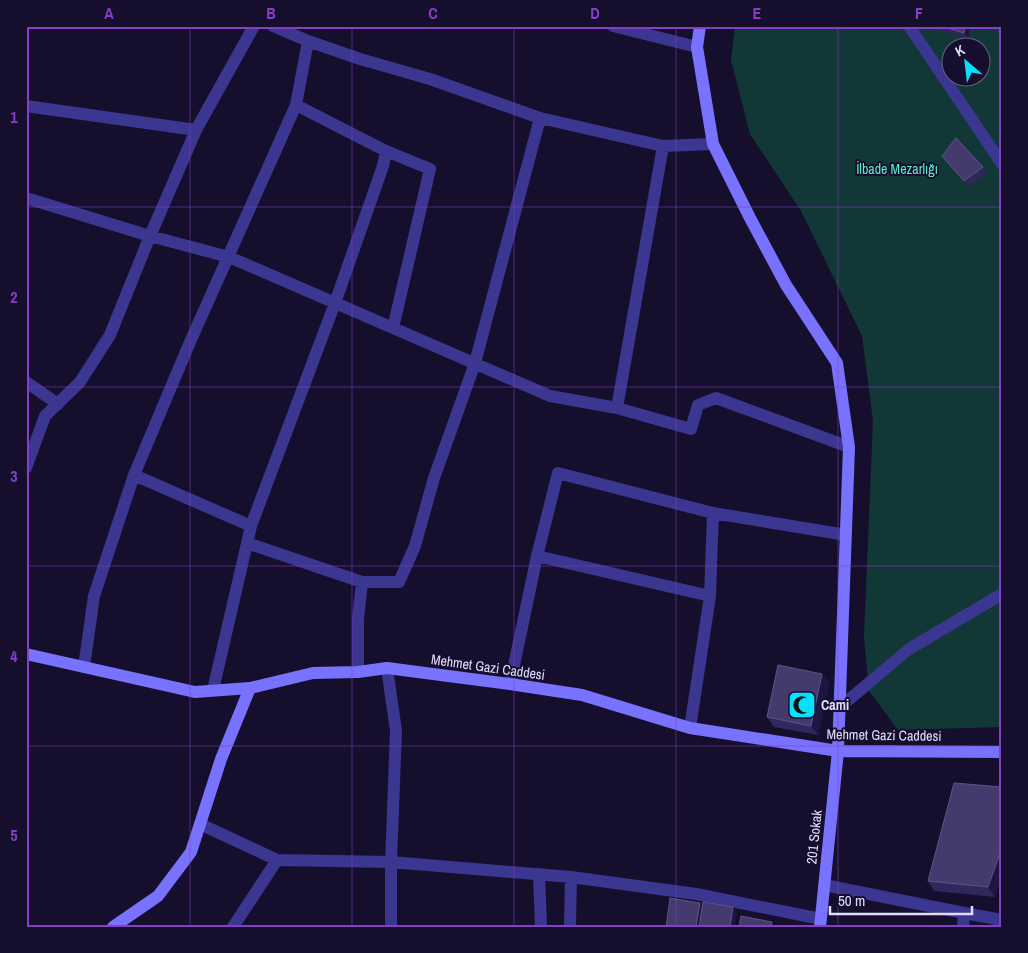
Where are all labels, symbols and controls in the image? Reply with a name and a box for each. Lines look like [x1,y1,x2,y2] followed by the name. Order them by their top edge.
[104,2,114,24] text: A
[266,2,276,24] text: B
[428,2,438,24] text: C
[590,2,600,24] text: D
[753,2,762,24] text: E
[915,2,923,24] text: F
[940,38,990,88] north arrow
[952,40,968,60] text: K
[10,106,18,128] text: 1
[856,160,938,178] park label: İlbade Mezarlığı
[10,286,18,308] text: 2
[10,465,18,487] text: 3
[10,645,18,667] text: 4
[430,650,546,684] street label: Mehmet Gazi Caddesi
[787,690,817,720] mosque icon: Cami
[821,696,849,714] place label: Cami
[826,725,942,745] street label: Mehmet Gazi Caddesi
[802,809,826,865] street label: 201 Sokak
[10,824,18,846] text: 5
[830,883,973,915] scale bar
[838,890,865,911] text: 50 m

